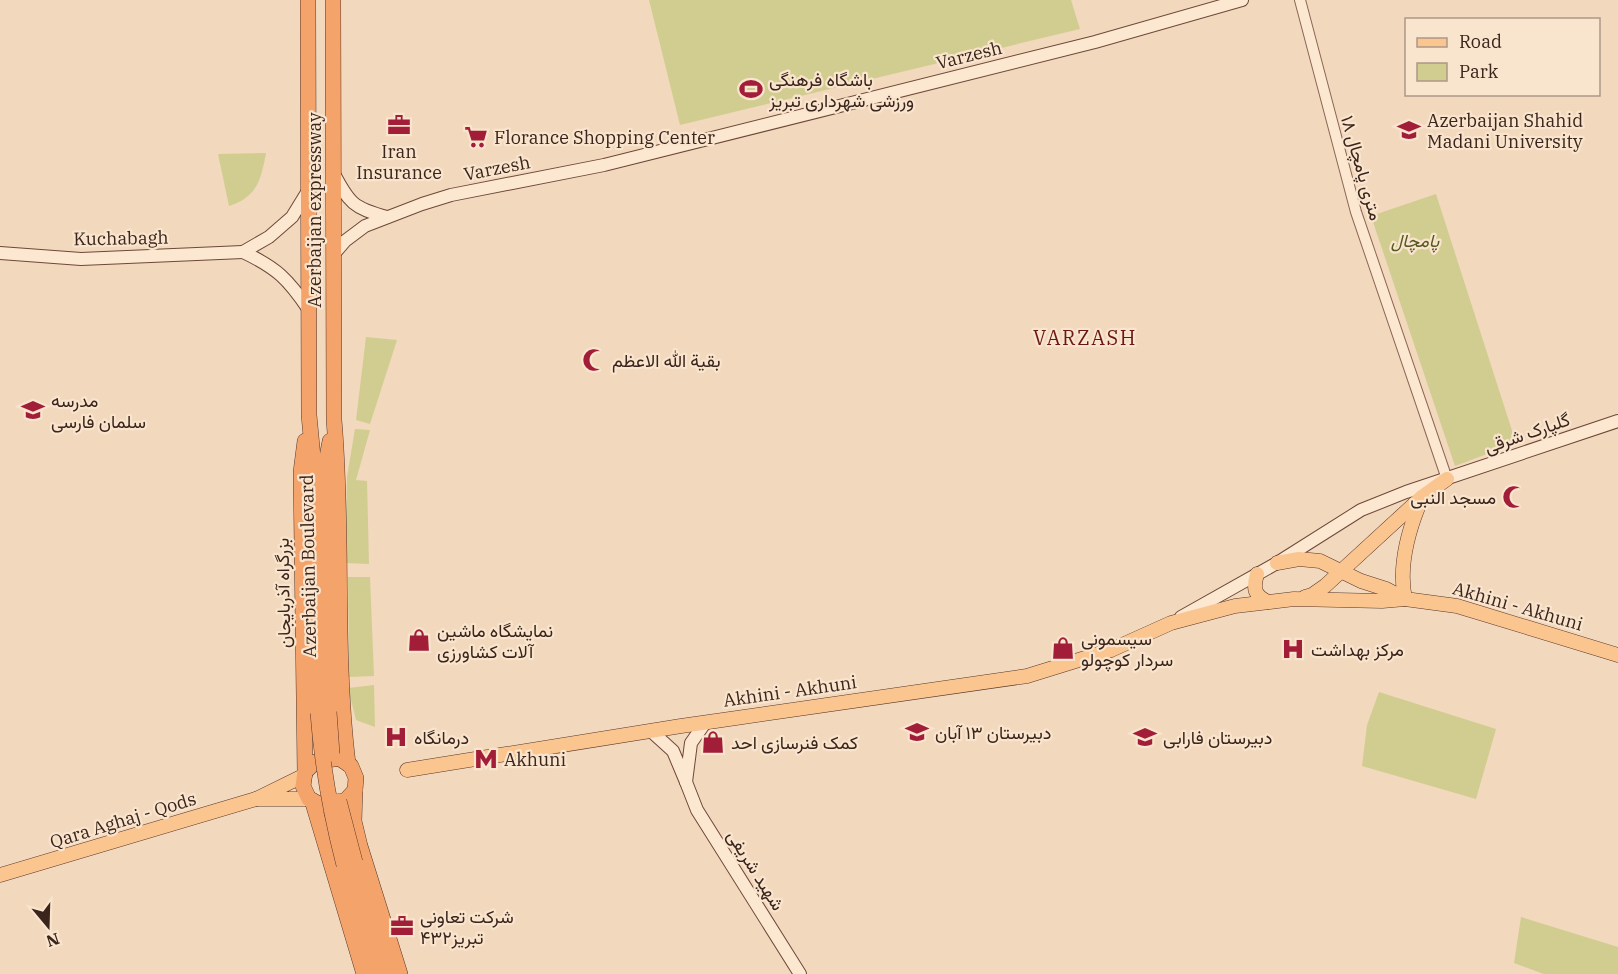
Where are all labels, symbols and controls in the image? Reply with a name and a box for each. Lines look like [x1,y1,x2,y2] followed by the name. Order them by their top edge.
[1405,18,1600,96] legend
[1459,30,1502,53] text: Road
[934,36,1004,74] street label: Varzesh
[1459,60,1499,83] text: Park
[768,68,914,112] place label: باشگاه فرهنگی ورزشی شهرداری تبریز
[738,76,764,102] sports icon: باشگاه فرهنگی ورزشی شهرداری تبریز
[1427,109,1583,153] place label: Azerbaijan Shahid Madani University
[303,112,326,308] street label: Azerbaijan expressway
[386,112,412,138] office icon: Iran Insurance
[1335,113,1388,223] street label: ۱۸ متری پامچال
[1396,117,1422,143] school or university icon: Azerbaijan Shahid Madani University
[463,124,489,150] supermarket icon: Florance Shopping Center
[494,126,715,149] place label: Florance Shopping Center
[356,140,442,184] place label: Iran Insurance
[462,150,532,186] street label: Varzesh
[73,226,169,250] street label: Kuchabagh
[1391,229,1440,253] park label: پامچال
[1033,324,1137,351] district label: VARZASH
[581,347,607,373] mosque icon: بقیة الله الاعظم
[612,349,721,373] place label: بقیة الله الاعظم
[51,389,146,433] place label: مدرسه سلمان فارسی
[20,397,46,423] school or university icon: مدرسه سلمان فارسی
[1481,408,1573,459] street label: گلپارک شرقی
[295,474,321,658] street label: Azerbaijan Boulevard
[1501,484,1527,510] mosque icon: مسجد النبی
[1410,486,1496,509] place label: مسجد النبی
[271,538,295,648] street label: بزرگراه آذربایجان
[1450,576,1586,636] street label: Akhini - Akhuni
[437,619,553,663] place label: نمایشگاه ماشین آلات کشاورزی
[406,627,432,653] shop icon: نمایشگاه ماشین آلات کشاورزی
[1081,627,1173,672] place label: سیسمونی سردار کوچولو
[1050,635,1076,661] shop icon: سیسمونی سردار کوچولو
[1280,636,1306,662] hospital icon: مرکز بهداشت
[1311,638,1404,661] place label: مرکز بهداشت
[722,670,858,712] street label: Akhini - Akhuni
[904,719,930,745] school or university icon: دبیرستان ۱۳ آبان
[935,721,1051,744] place label: دبیرستان ۱۳ آبان
[383,724,409,750] hospital icon: درمانگاه
[1132,724,1158,750] school or university icon: دبیرستان فارابی
[414,726,469,749] place label: درمانگاه
[1163,726,1272,749] place label: دبیرستان فارابی
[700,729,726,755] shop icon: کمک فنرسازی احد
[731,731,858,754] place label: کمک فنرسازی احد
[473,746,499,772] metro station icon: Akhuni
[504,748,567,771] place label: Akhuni
[47,787,199,853] street label: Qara Aghaj - Qods
[722,825,790,915] street label: شهید شریفی
[18,896,78,956] north arrow
[420,905,514,949] place label: شرکت تعاونی ۴۳۲تبریز
[389,913,415,939] office icon: شرکت تعاونی ۴۳۲تبریز
[44,929,62,952] text: N

